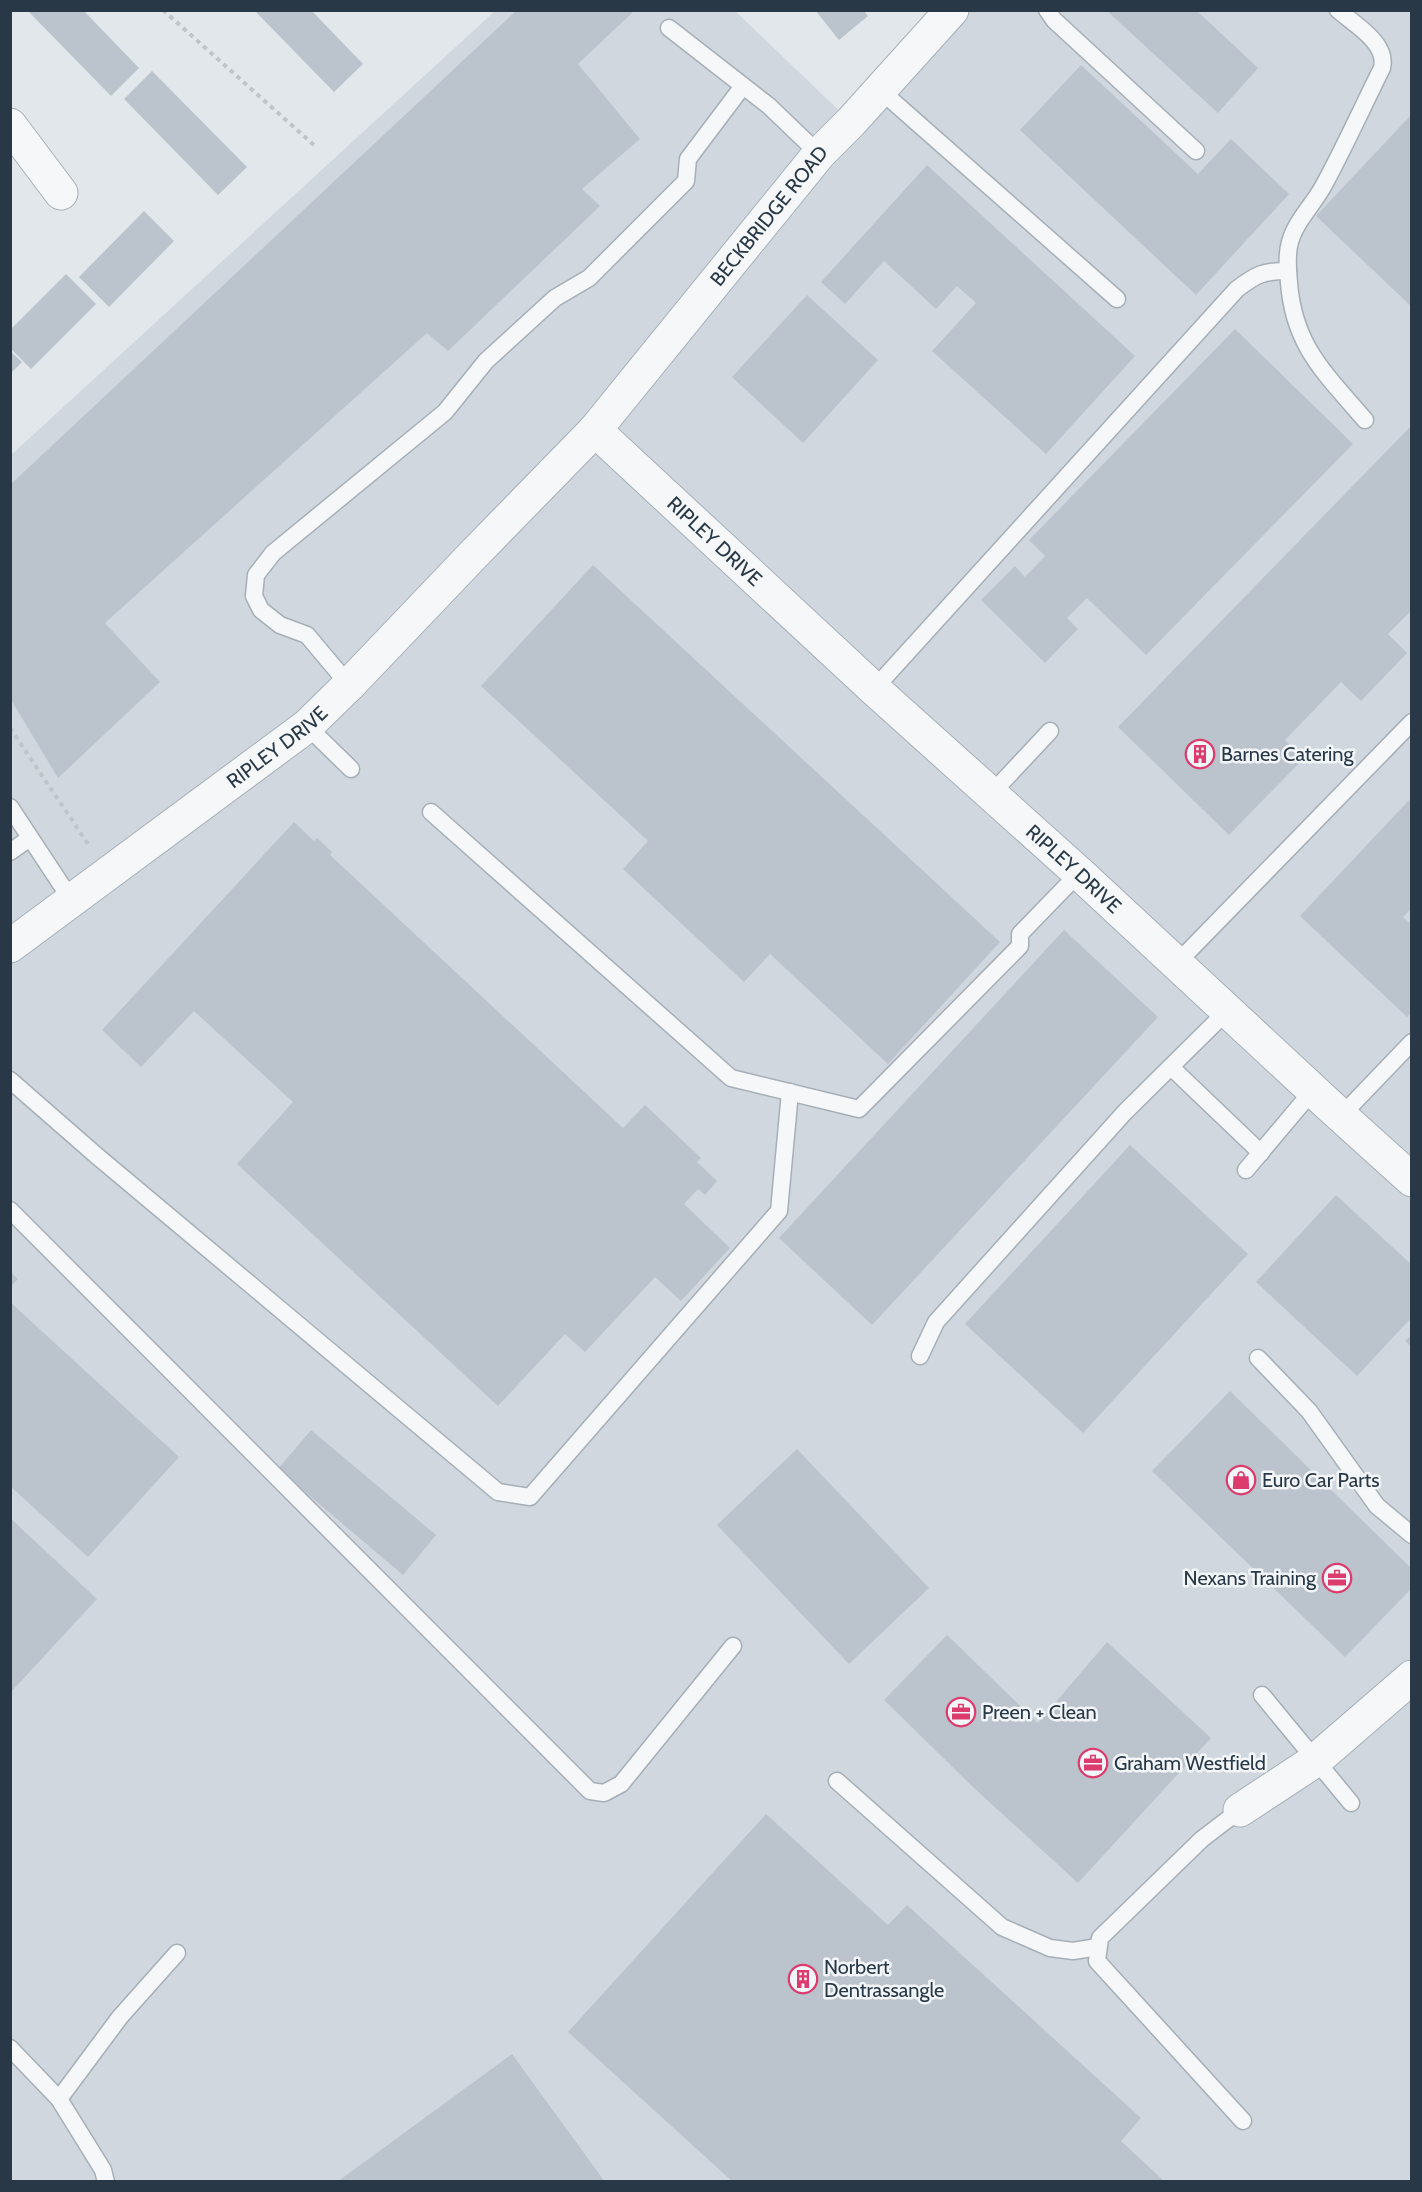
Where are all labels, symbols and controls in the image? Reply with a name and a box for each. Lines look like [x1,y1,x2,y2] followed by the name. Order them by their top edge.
[705,141,833,291] street label: BECKBRIDGE ROAD
[662,491,767,591] street label: RIPLEY DRIVE
[222,701,332,793] street label: RIPLEY DRIVE
[1184,738,1216,770] building icon: Barnes Catering
[1221,742,1354,766] place label: Barnes Catering
[1021,819,1126,918] street label: RIPLEY DRIVE
[1225,1464,1257,1496] shop icon: Euro Car Parts
[1262,1468,1380,1492] place label: Euro Car Parts
[1321,1562,1353,1594] office icon: Nexans Training
[1184,1566,1317,1590] place label: Nexans Training
[945,1696,977,1728] office icon: Preen + Clean
[982,1700,1097,1724] place label: Preen + Clean
[1077,1747,1109,1779] office icon: Graham Westfield
[1114,1751,1266,1775] place label: Graham Westfield
[824,1955,944,2002] place label: Norbert Dentrassangle
[787,1963,819,1995] building icon: Norbert Dentrassangle

